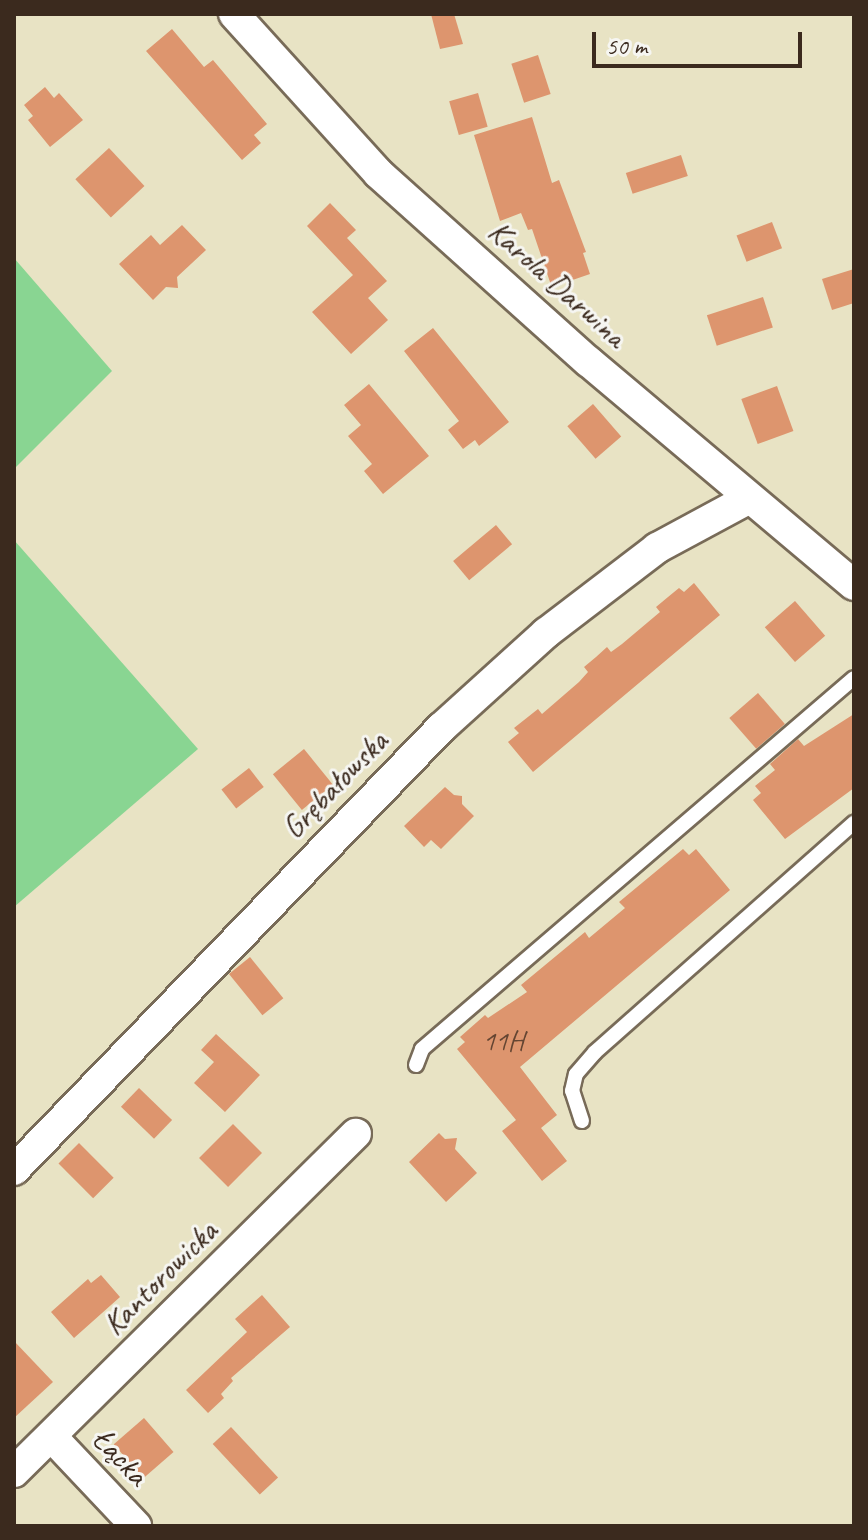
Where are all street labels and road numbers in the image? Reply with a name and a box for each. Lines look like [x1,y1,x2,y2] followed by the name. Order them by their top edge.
[480,212,634,356] street label: Karola Darwina
[274,723,396,847] street label: Grębałowska
[95,1213,225,1343] street label: Kantorowicka
[84,1420,156,1494] street label: Łącka

